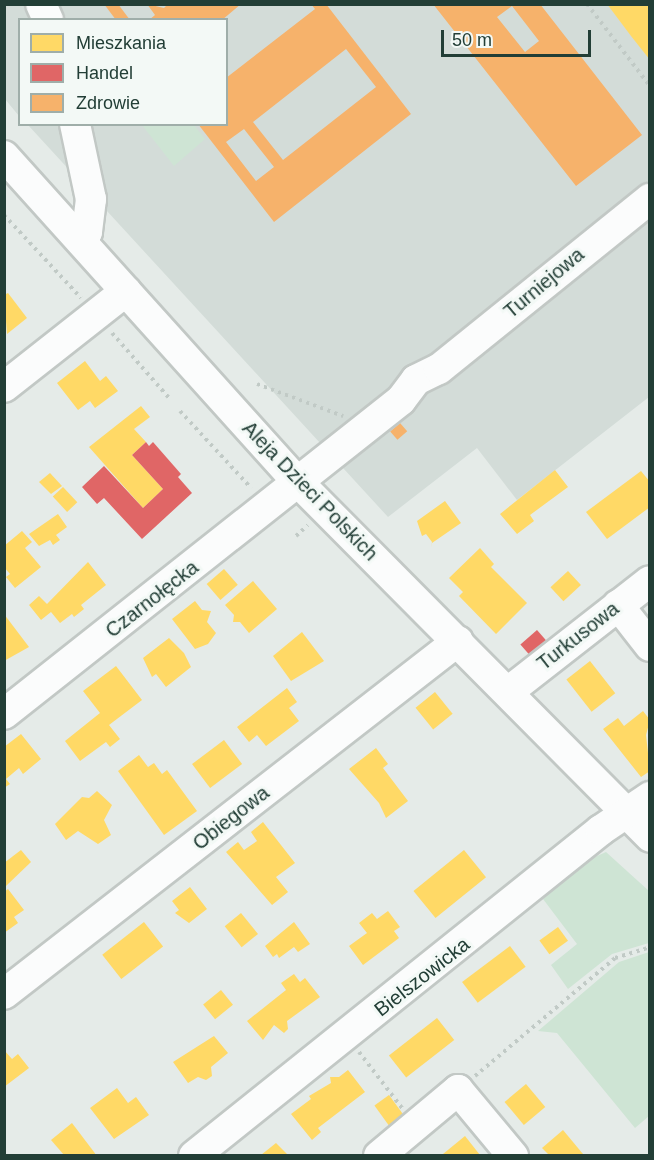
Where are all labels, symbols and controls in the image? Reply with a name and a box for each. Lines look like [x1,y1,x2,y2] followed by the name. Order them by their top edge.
[18,18,228,126] legend
[444,18,594,56] scale bar
[452,30,492,50] text: 50 m
[76,33,166,53] text: Mieszkania
[76,63,133,83] text: Handel
[76,93,140,113] text: Zdrowie
[499,243,589,323] street label: Turniejowa
[237,416,383,566] street label: Aleja Dzieci Polskich
[101,555,203,643] street label: Czarnołęcka
[532,597,624,675] street label: Turkusowa
[188,781,274,855] street label: Obiegowa
[370,932,474,1022] street label: Bielszowicka

